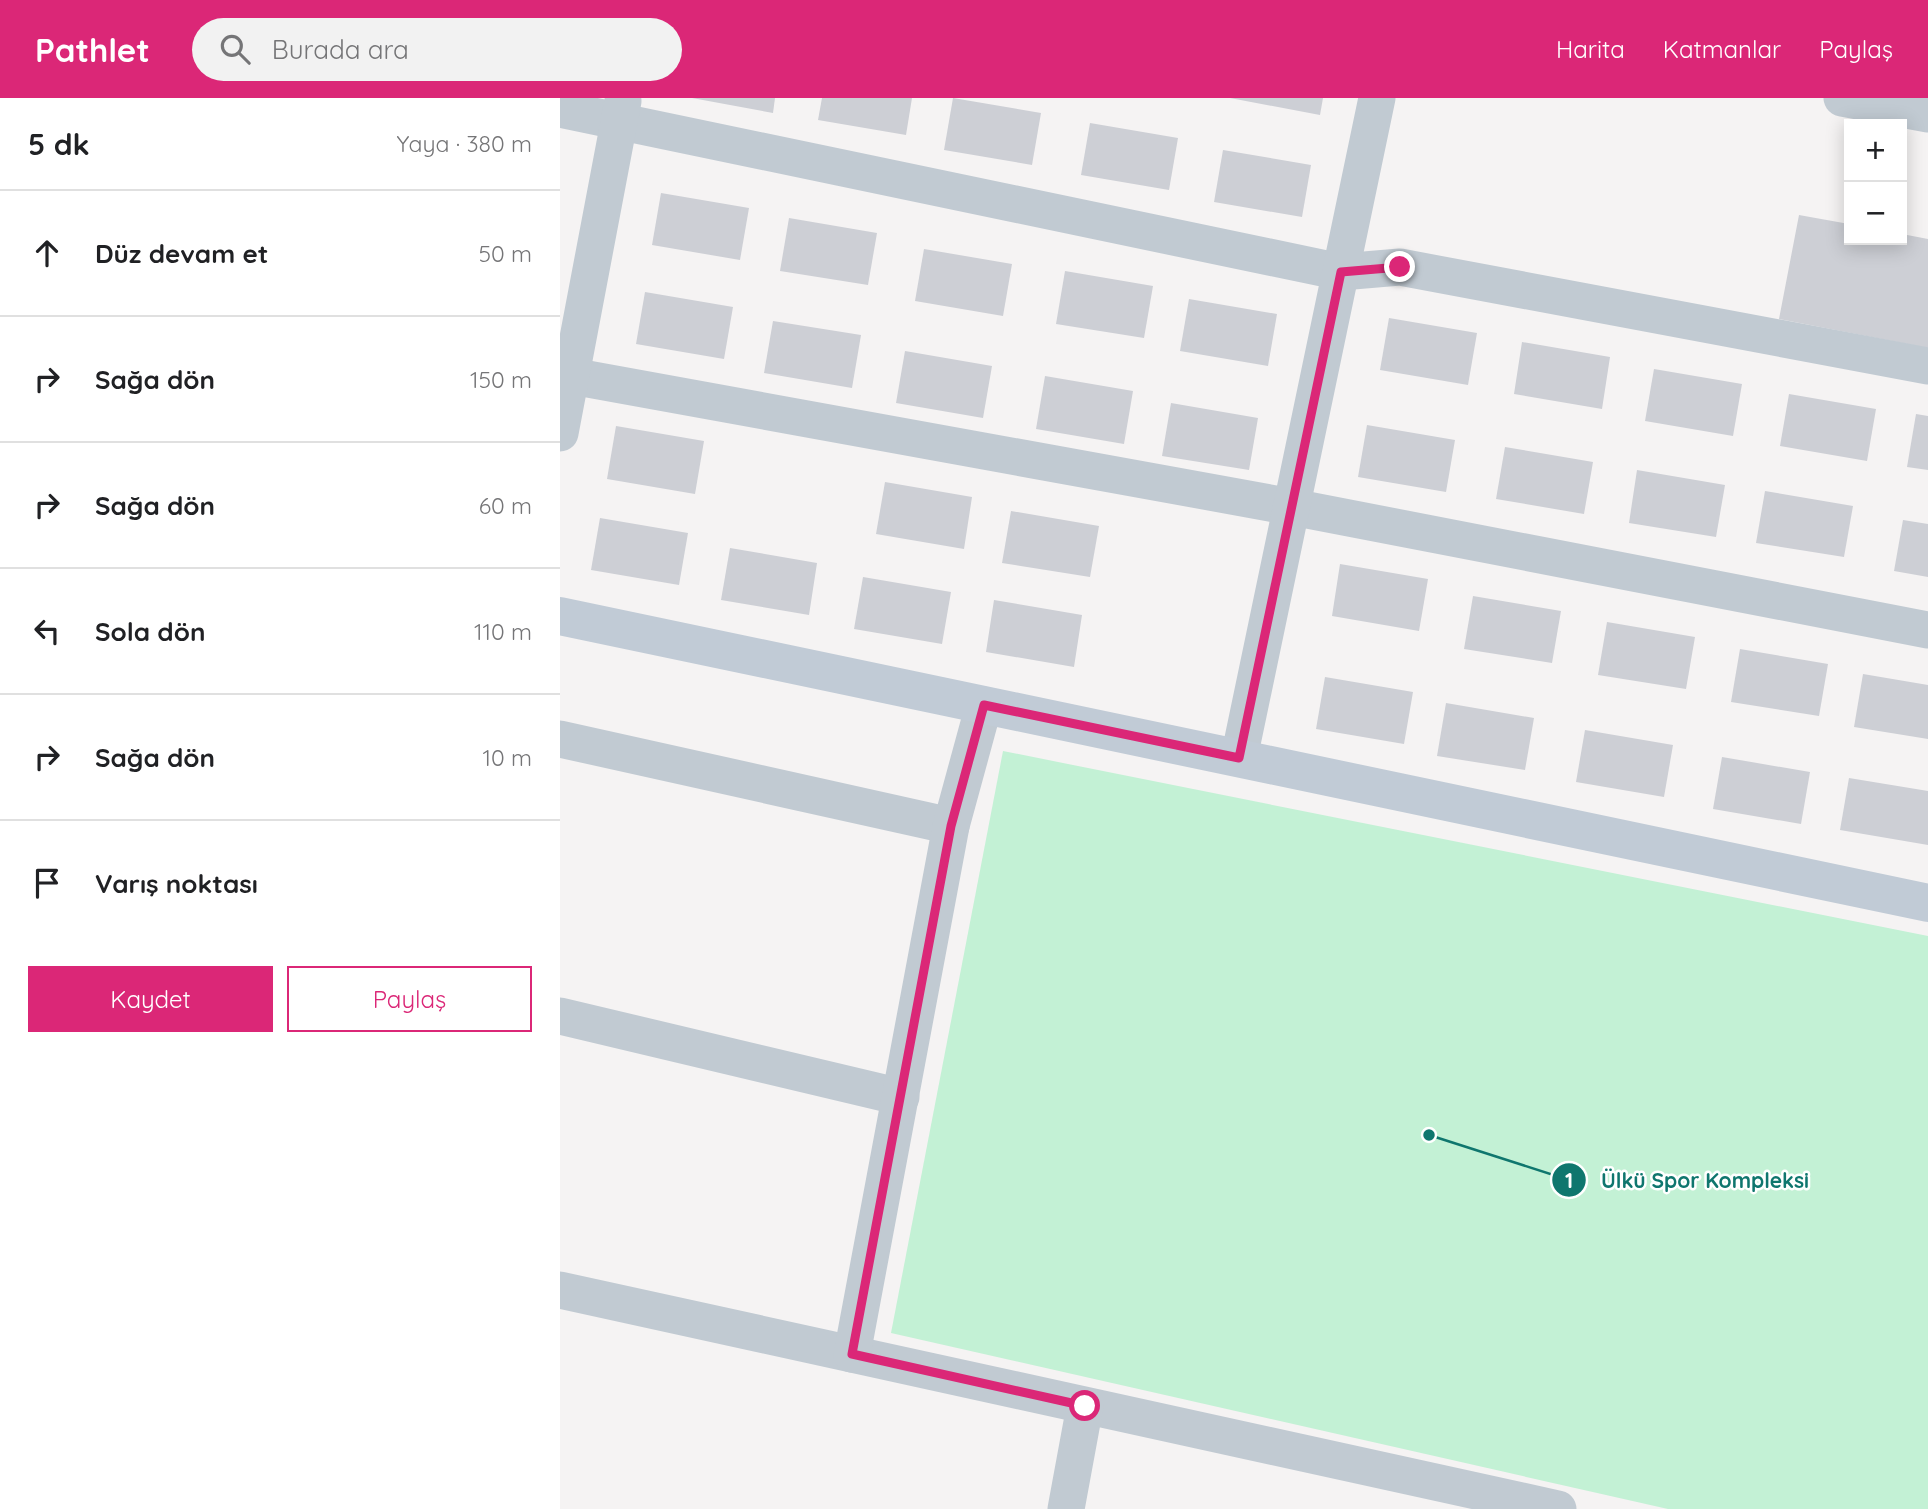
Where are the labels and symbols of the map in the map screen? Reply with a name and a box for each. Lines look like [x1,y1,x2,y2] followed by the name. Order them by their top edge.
[1384,251,1415,282] route end
[1552,1159,1823,1201] callout: Ülkü Spor Kompleksi
[1565,1167,1573,1193] text: 1
[1601,1167,1809,1193] text: Ülkü Spor Kompleksi
[1069,1390,1100,1421] route start

